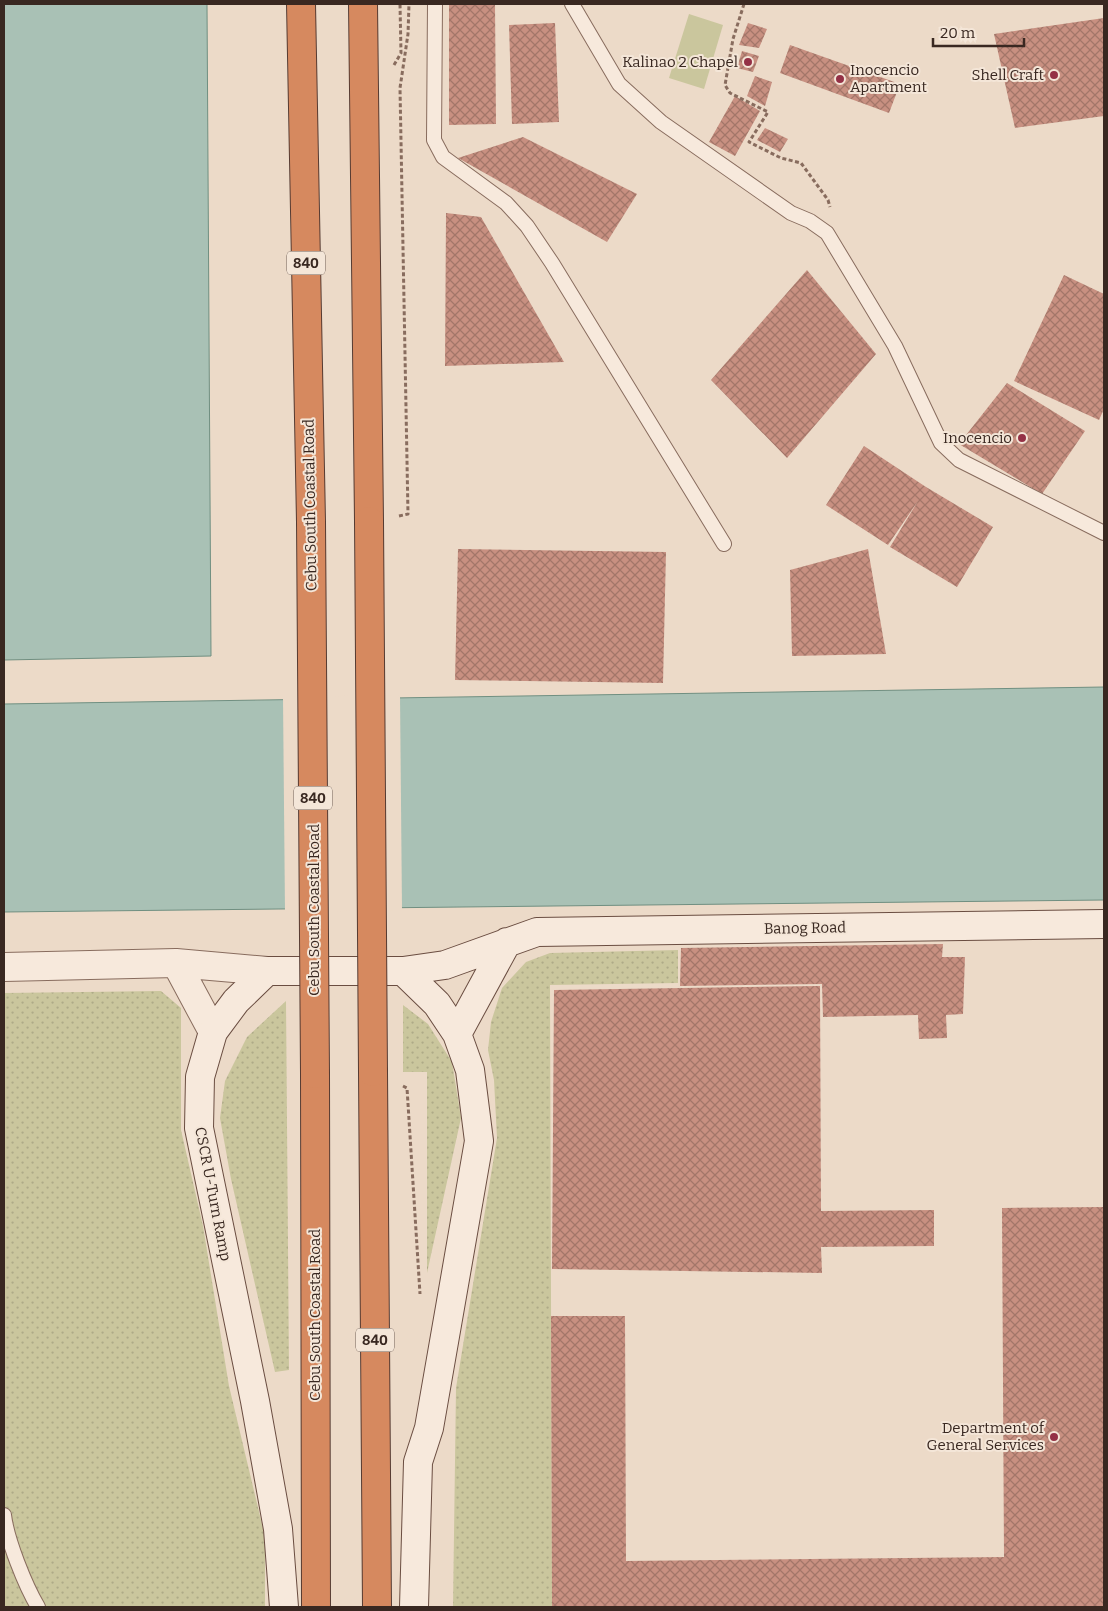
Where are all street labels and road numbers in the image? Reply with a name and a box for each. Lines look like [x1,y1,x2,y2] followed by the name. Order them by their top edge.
[287,252,325,274] road number: 840
[299,419,321,591] street label: Cebu South Coastal Road
[294,786,332,810] road number: 840
[305,824,323,996] street label: Cebu South Coastal Road
[764,918,846,938] street label: Banog Road
[191,1125,235,1263] street label: CSCR U-Turn Ramp
[306,1229,324,1401] street label: Cebu South Coastal Road
[356,1328,394,1352] road number: 840

